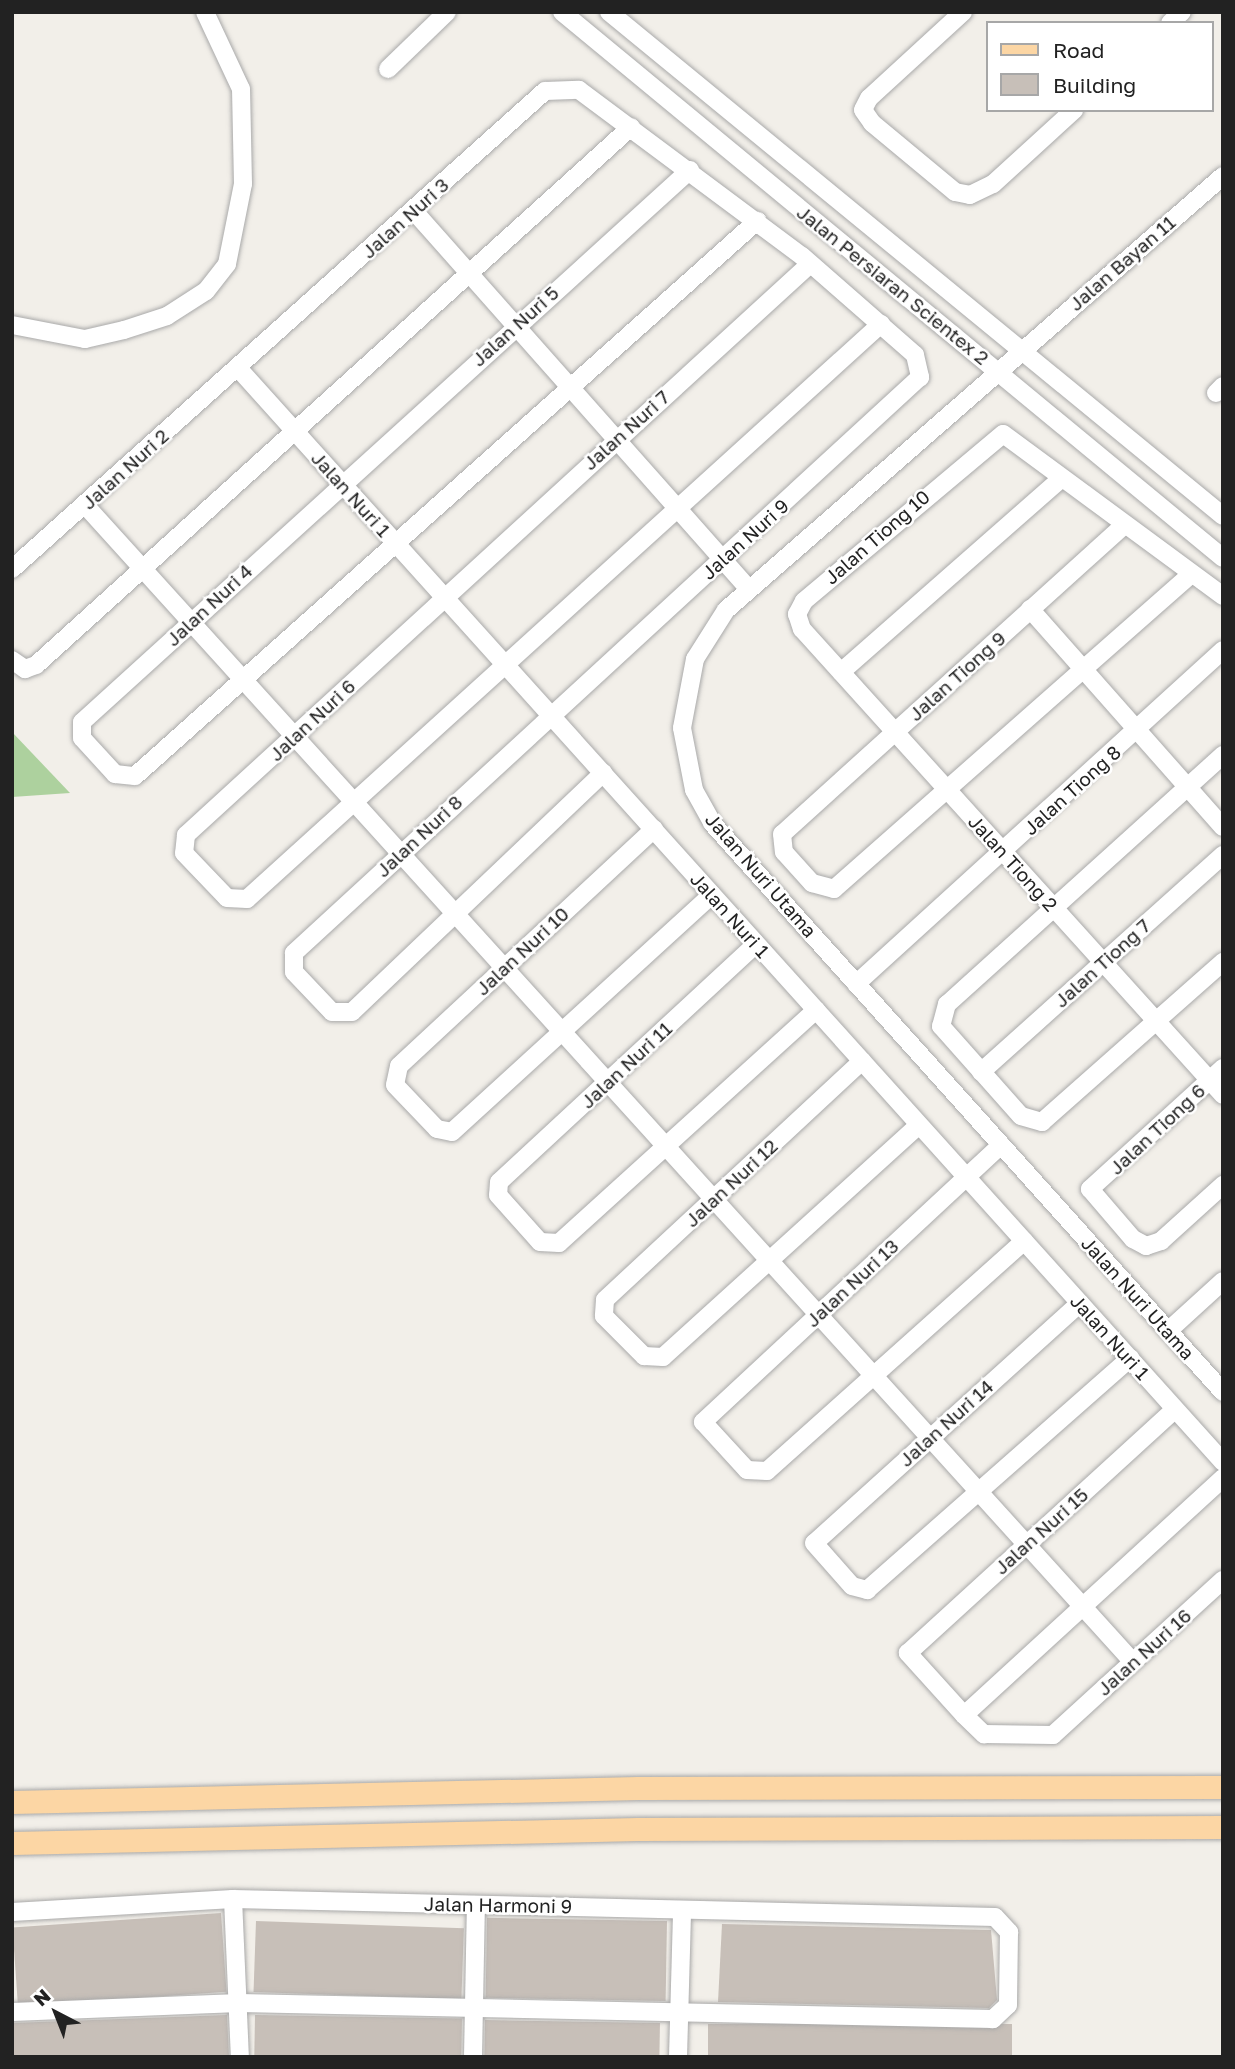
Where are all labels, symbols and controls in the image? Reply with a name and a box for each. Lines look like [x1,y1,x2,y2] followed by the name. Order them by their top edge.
[986,21,1214,112] legend
[1053,37,1104,63] text: Road
[1053,72,1136,98] text: Building
[357,173,453,263] street label: Jalan Nuri 3
[793,201,993,369] street label: Jalan Persiaran Scientex 2
[1064,211,1180,315] street label: Jalan Bayan 11
[467,281,563,371] street label: Jalan Nuri 5
[578,385,674,475] street label: Jalan Nuri 7
[77,424,173,514] street label: Jalan Nuri 2
[307,447,395,541] street label: Jalan Nuri 1
[820,485,934,589] street label: Jalan Tiong 10
[697,494,793,584] street label: Jalan Nuri 9
[161,559,257,651] street label: Jalan Nuri 4
[904,627,1010,725] street label: Jalan Tiong 9
[264,674,360,766] street label: Jalan Nuri 6
[1019,741,1125,839] street label: Jalan Tiong 8
[371,790,467,882] street label: Jalan Nuri 8
[701,808,821,942] street label: Jalan Nuri Utama
[964,810,1062,916] street label: Jalan Tiong 2
[686,868,774,962] street label: Jalan Nuri 1
[471,902,573,1000] street label: Jalan Nuri 10
[1049,914,1155,1012] street label: Jalan Tiong 7
[576,1017,676,1113] street label: Jalan Nuri 11
[1104,1079,1210,1179] street label: Jalan Tiong 6
[680,1134,782,1232] street label: Jalan Nuri 12
[1077,1232,1199,1364] street label: Jalan Nuri Utama
[801,1234,903,1332] street label: Jalan Nuri 13
[1066,1290,1154,1384] street label: Jalan Nuri 1
[894,1375,998,1471] street label: Jalan Nuri 14
[990,1483,1092,1579] street label: Jalan Nuri 15
[1092,1604,1196,1700] street label: Jalan Nuri 16
[424,1892,572,1918] street label: Jalan Harmoni 9
[21,1978,91,2048] north arrow
[29,1984,55,2010] text: N

